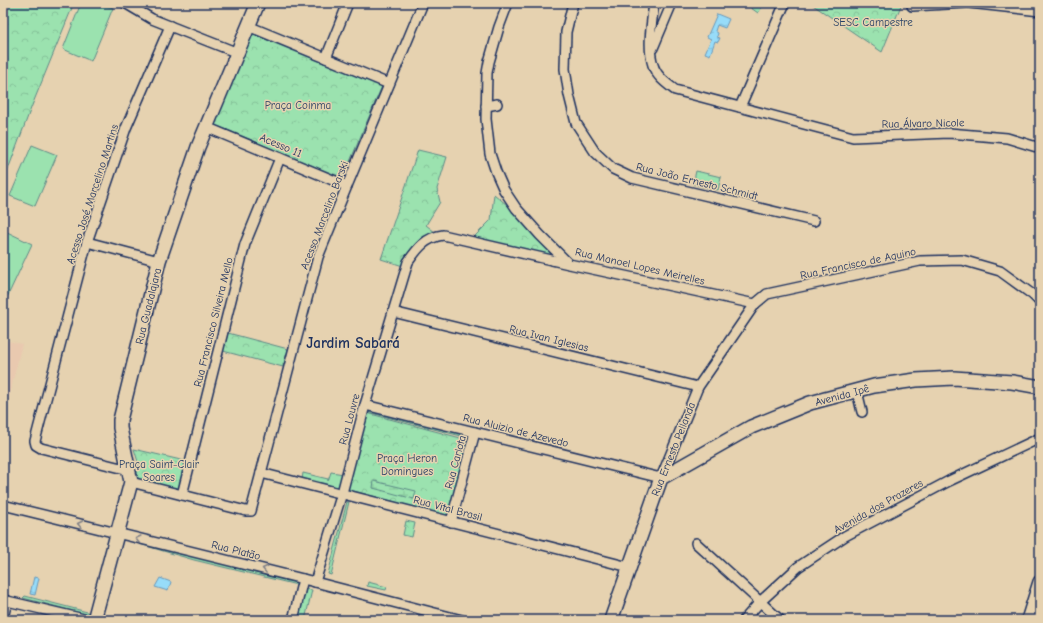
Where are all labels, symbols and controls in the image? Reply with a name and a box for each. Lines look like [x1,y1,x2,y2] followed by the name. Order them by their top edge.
[833,16,913,29] park label: SESC Campestre
[265,99,331,112] park label: Praça Coinma
[881,115,965,131] street label: Rua Álvaro Nicole
[64,122,121,266] street label: Acesso José Marcelino Martins
[258,131,304,160] street label: Acesso 11
[298,159,351,271] street label: Acesso Marcelino Barski
[635,160,760,203] street label: Rua João Ernesto Schmidt
[574,245,706,288] street label: Rua Manoel Lopes Meirelles
[799,245,917,282] street label: Rua Francisco de Aquino
[191,256,236,388] street label: Rua Francisco Silveira Mello
[133,267,164,346] street label: Rua Guadalajara
[508,322,590,355] street label: Rua Ivan Iglesias
[306,334,400,352] district label: Jardim Sabará
[814,382,871,409] street label: Avenida Ipê
[336,392,363,446] street label: Rua Louvre
[649,400,698,498] street label: Rua Ernesto Pellanda
[462,411,570,450] street label: Rua Aluizio de Azevedo
[442,434,469,490] street label: Rua Carlota
[377,452,437,478] park label: Praça Heron Domingues
[119,458,200,484] park label: Praça Saint-Clair Soares
[831,476,926,536] street label: Avenida dos Prazeres
[412,493,484,524] street label: Rua Vital Brasil
[77,521,83,529] one-way arrow
[135,535,142,544] one-way arrow
[210,538,262,563] street label: Rua Platão
[262,566,268,574] one-way arrow

